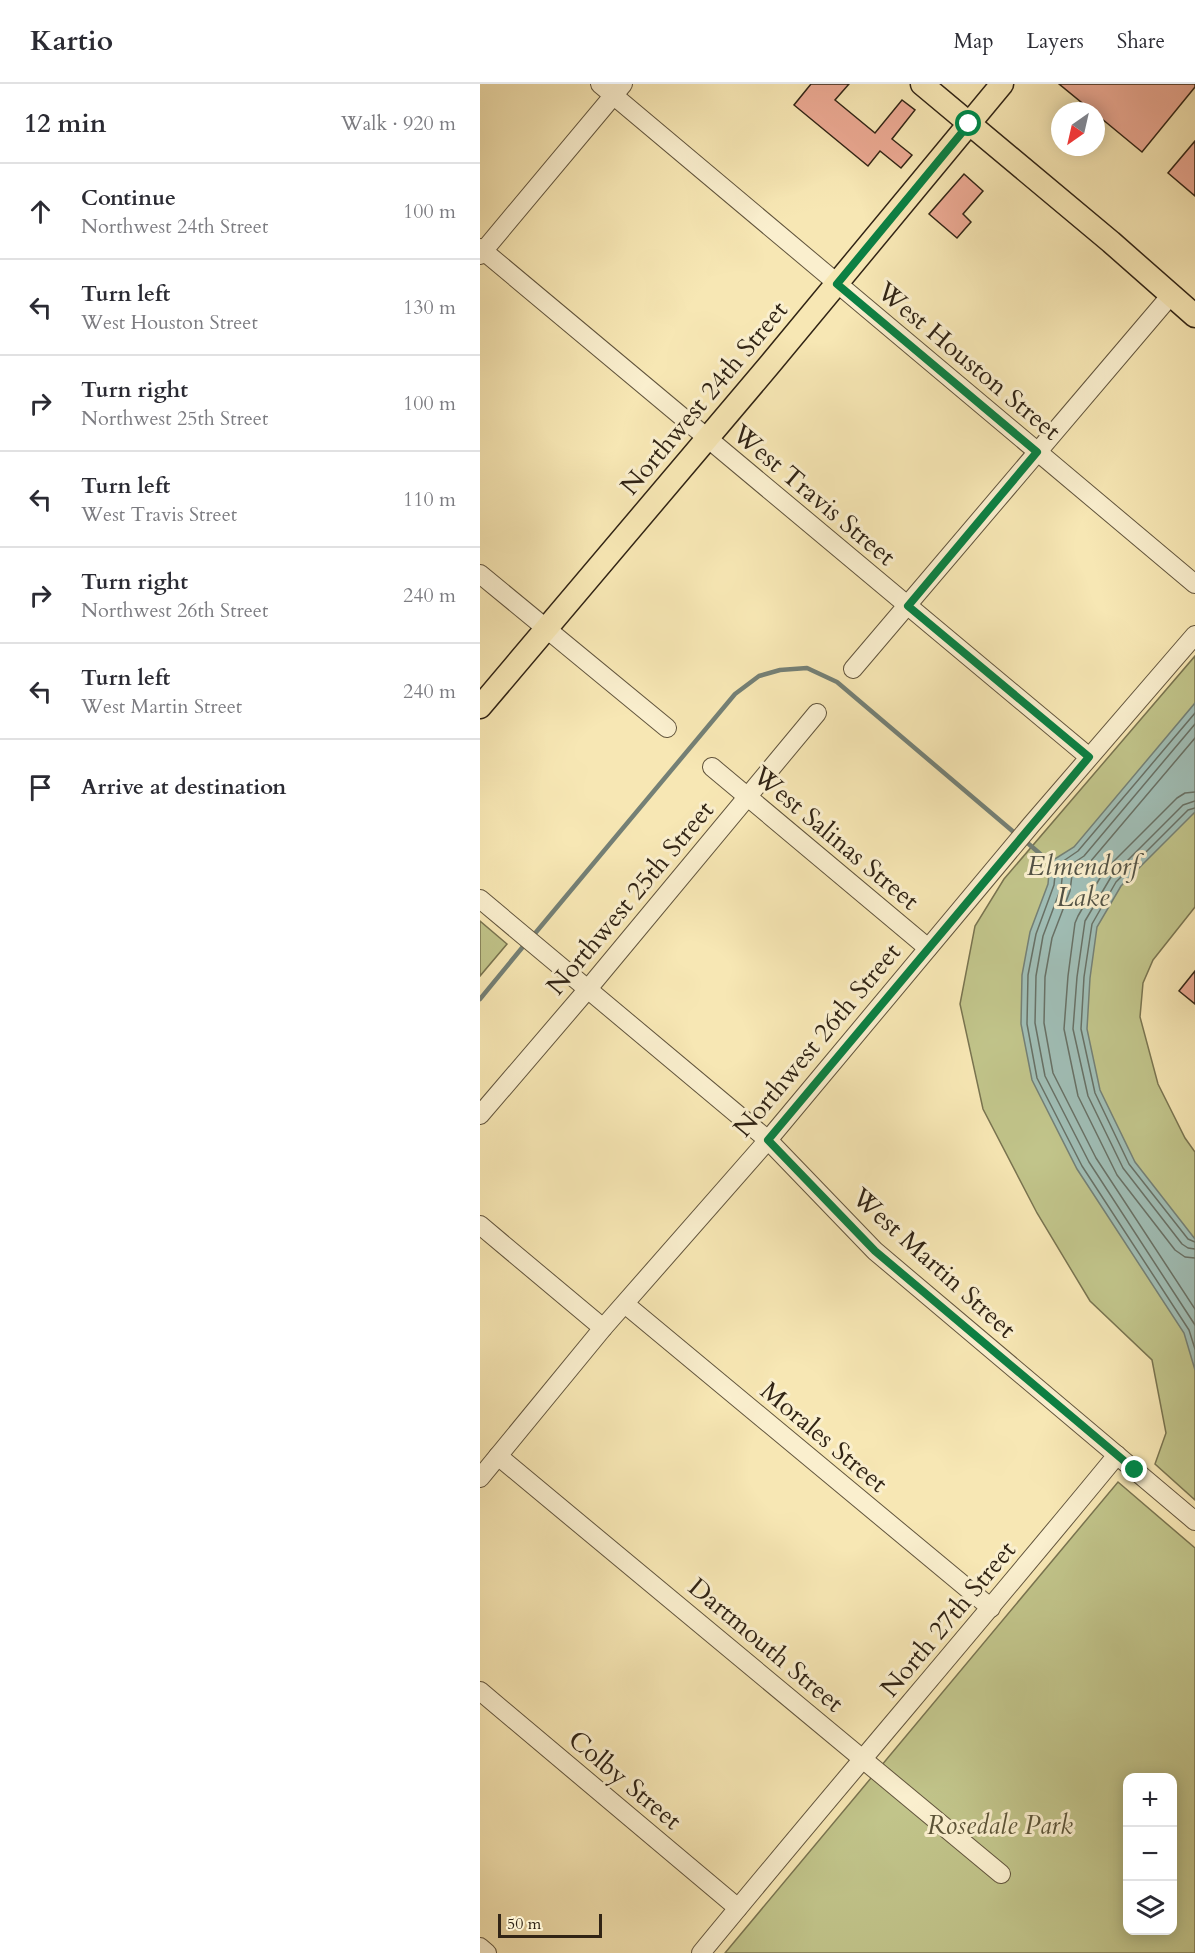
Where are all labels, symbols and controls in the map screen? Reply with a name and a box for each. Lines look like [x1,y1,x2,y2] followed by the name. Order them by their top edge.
[30,22,113,60] text: Kartio
[954,27,994,56] text: Map
[1027,27,1084,56] text: Layers
[1117,27,1165,56] text: Share
[1051,102,1105,156] north arrow
[24,106,107,141] text: 12 min
[341,110,456,137] text: Walk · 920 m
[955,110,981,136] route start
[81,183,176,213] text: Continue
[24,195,57,228] icon: ahead
[403,198,456,225] text: 100 m
[81,213,268,240] text: Northwest 24th Street
[869,273,1068,448] street label: West Houston Street
[81,279,170,309] text: Turn left
[24,291,57,324] icon: left
[403,294,456,321] text: 130 m
[612,294,796,502] street label: Northwest 24th Street
[81,309,258,336] text: West Houston Street
[81,375,188,405] text: Turn right
[24,387,57,420] icon: right
[403,390,456,417] text: 100 m
[81,405,268,432] text: Northwest 25th Street
[724,416,903,574] street label: West Travis Street
[81,471,170,501] text: Turn left
[24,483,57,516] icon: left
[403,486,456,513] text: 110 m
[81,501,237,528] text: West Travis Street
[81,567,188,597] text: Turn right
[24,579,57,612] icon: right
[403,582,456,609] text: 240 m
[81,597,268,624] text: Northwest 26th Street
[81,663,170,693] text: Turn left
[24,675,57,708] icon: left
[403,678,456,705] text: 240 m
[81,693,242,720] text: West Martin Street
[745,757,926,918] street label: West Salinas Street
[24,771,57,804] icon: arrive
[81,772,286,802] text: Arrive at destination
[538,794,722,1002] street label: Northwest 25th Street
[1027,848,1145,916] water label: Elmendorf Lake
[725,936,909,1144] street label: Northwest 26th Street
[844,1179,1024,1346] street label: West Martin Street
[753,1373,895,1501] street label: Morales Street
[1121,1456,1147,1482] route end
[872,1534,1024,1704] street label: North 27th Street
[681,1570,851,1720] street label: Dartmouth Street
[561,1722,689,1838] street label: Colby Street
[1123,1773,1177,1935] map controls
[1123,1773,1177,1827] button: +
[927,1808,1073,1843] park label: Rosedale Park
[1123,1827,1177,1881] button: −
[1123,1881,1177,1935] button: layers
[498,1911,602,1938] scale bar
[507,1913,541,1935] text: 50 m

